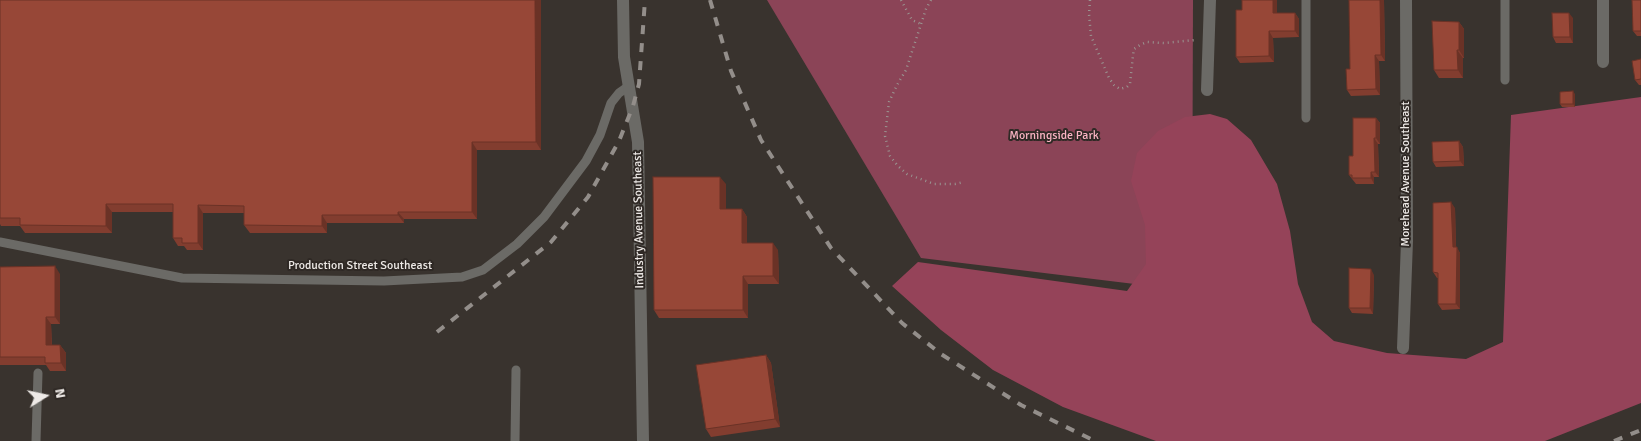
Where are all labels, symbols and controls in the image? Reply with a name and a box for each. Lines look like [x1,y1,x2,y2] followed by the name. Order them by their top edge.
[1399,101,1413,247] street label: Morehead Avenue Southeast
[1009,129,1099,143] park label: Morningside Park
[631,151,647,289] street label: Industry Avenue Southeast
[288,259,432,273] street label: Production Street Southeast
[20,371,70,421] north arrow
[51,387,69,400] text: N

